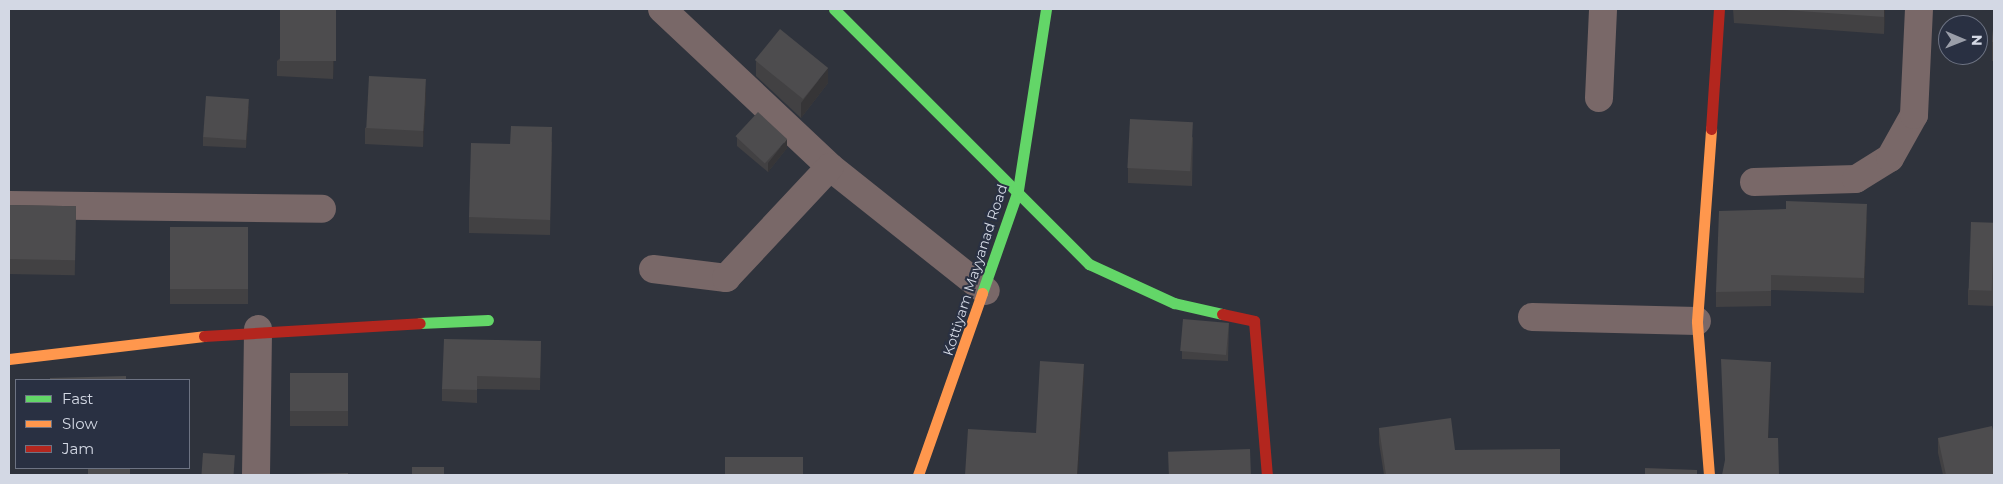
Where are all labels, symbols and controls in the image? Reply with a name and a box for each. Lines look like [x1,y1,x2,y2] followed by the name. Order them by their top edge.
[1938,15,1988,65] north arrow
[1968,34,1986,46] text: N
[939,182,1011,358] street label: Kottiyam Mayyanad Road
[15,379,190,469] legend
[62,389,93,408] text: Fast
[62,414,98,433] text: Slow
[62,439,94,458] text: Jam

